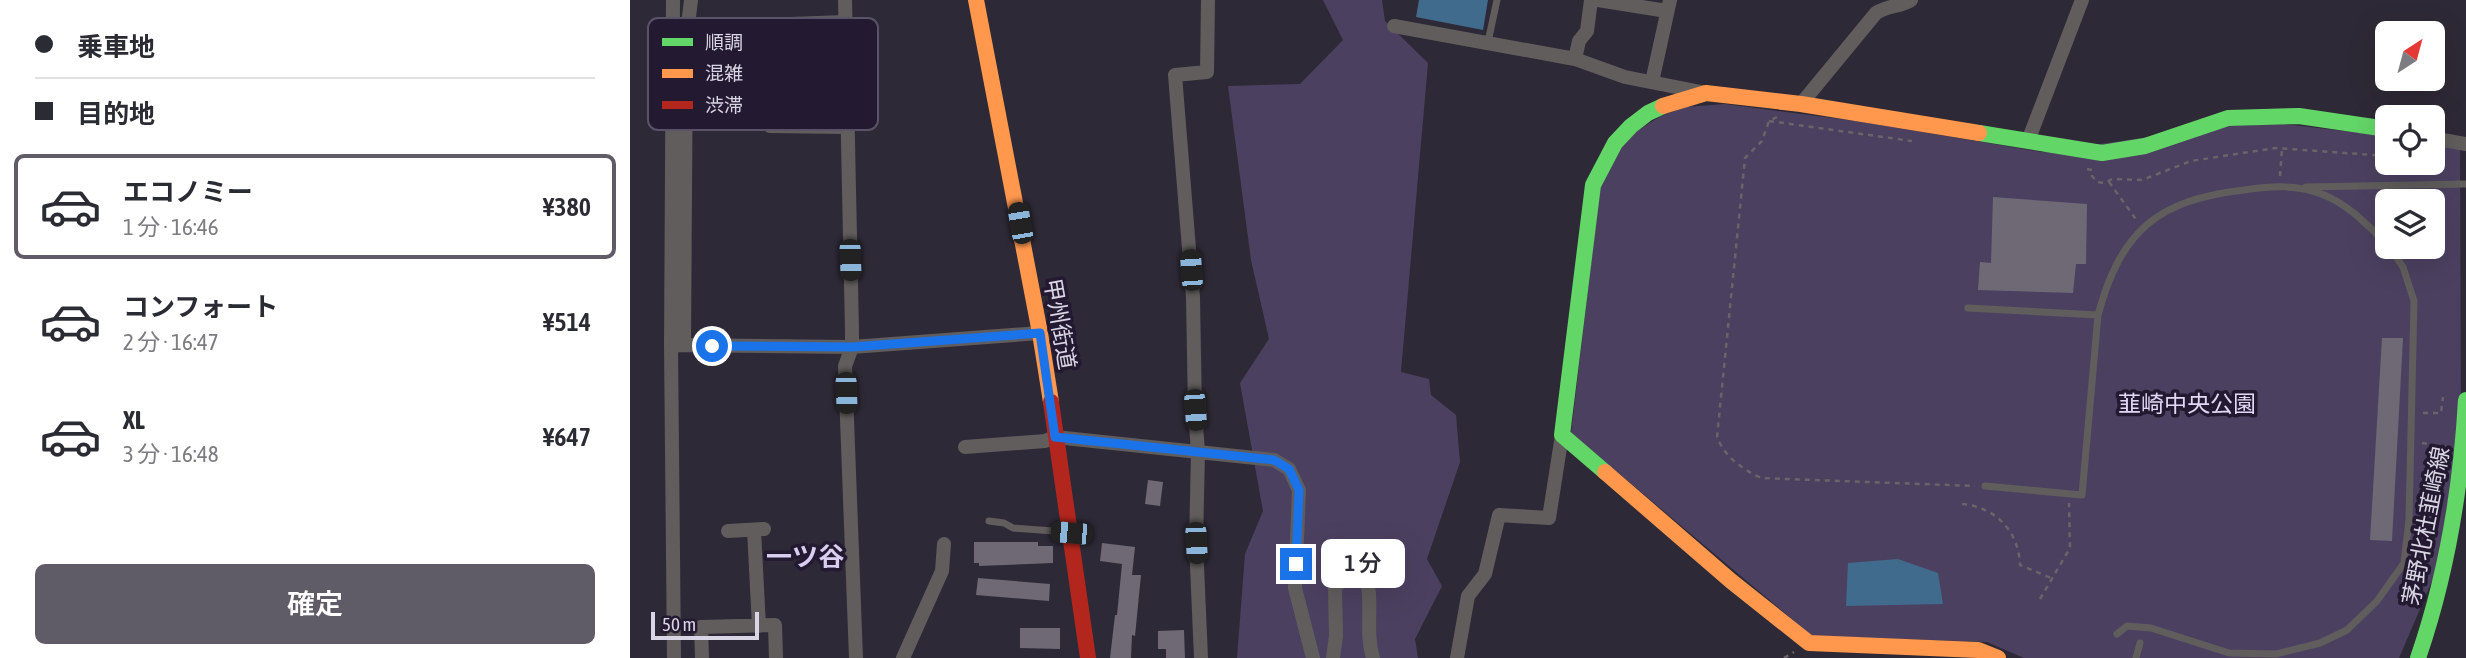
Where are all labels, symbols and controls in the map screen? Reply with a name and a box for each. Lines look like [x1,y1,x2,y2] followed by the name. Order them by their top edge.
[648,18,878,130] legend
[2375,21,2445,91] north arrow
[2375,21,2445,259] map controls
[705,31,743,53] text: 順調
[77,32,155,62] text: 乗車地
[705,62,743,84] text: 混雑
[705,94,743,116] text: 渋滞
[77,99,155,129] text: 目的地
[2375,105,2445,175] button: locate
[39,175,102,238] icon: car
[123,177,253,207] text: エコノミー
[2375,189,2445,259] button: layers
[543,192,591,222] text: ¥380
[1007,200,1034,246] car
[123,214,219,240] text: 1 分 · 16:46
[839,239,862,281] car
[1180,248,1203,292] car
[1039,276,1081,372] street label: 甲州街道
[39,290,102,353] icon: car
[123,292,278,322] text: コンフォート
[543,307,591,337] text: ¥514
[123,329,219,355] text: 2 分 · 16:47
[696,330,728,362] route start
[835,372,858,414] car
[1184,388,1207,432] car
[2118,391,2256,417] park label: 韮崎中央公園
[39,405,102,468] icon: car
[123,405,145,435] text: XL
[543,422,591,452] text: ¥647
[123,441,219,467] text: 3 分 · 16:48
[2398,444,2454,608] street label: 茅野北杜韮崎線
[1050,521,1093,545] car
[1185,521,1208,565] car
[1320,540,1404,588] callout: 1 分
[766,542,844,572] district label: 一ツ谷
[1280,548,1312,580] route end
[1345,550,1381,576] text: 1 分
[35,564,595,644] button: 確定
[651,609,760,641] scale bar
[662,613,696,635] text: 50 m

